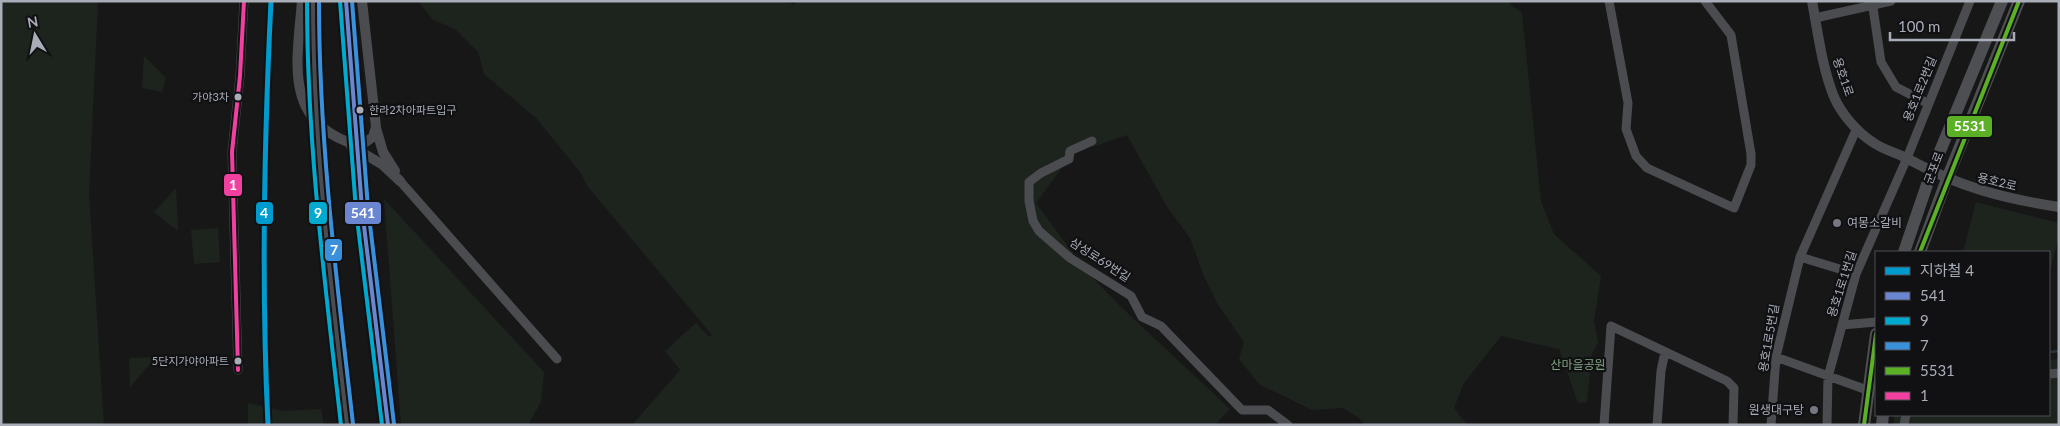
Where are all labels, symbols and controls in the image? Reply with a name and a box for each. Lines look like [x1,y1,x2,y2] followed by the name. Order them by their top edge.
[10,10,60,60] north arrow
[1890,10,2014,42] scale bar
[26,12,39,31] text: N
[1898,17,1940,35] text: 100 m
[1900,54,1939,124] street label: 용호1로2번길
[1830,55,1857,98] street label: 용호1로
[192,90,229,103] place label: 가야3차
[233,92,243,102] marker: 가야3차
[369,103,456,116] place label: 한라2차아파트입구
[355,105,365,115] marker: 한라2차아파트입구
[1946,115,1993,138] line badge: 5531
[1954,117,1986,134] text: 5531
[1921,150,1946,186] street label: 군포로
[1976,169,2018,194] street label: 용호2로
[223,173,243,197] line badge: 1
[229,176,237,193] text: 1
[255,201,274,225] line badge: 4
[308,201,328,225] line badge: 9
[344,201,382,225] line badge: 541
[260,204,268,221] text: 4
[314,204,322,221] text: 9
[351,204,375,221] text: 541
[1847,215,1902,230] place label: 여몽소갈비
[1831,217,1843,229] marker: 여몽소갈비
[1067,234,1133,285] street label: 삼성로69번길
[324,238,343,262] line badge: 7
[330,241,338,258] text: 7
[1824,249,1859,319] street label: 용호1로1번길
[1875,251,2050,416] legend
[1920,261,1974,279] text: 지하철 4
[1920,286,1946,304] text: 541
[1755,303,1782,373] street label: 용호1로5번길
[1920,311,1929,329] text: 9
[1920,336,1929,354] text: 7
[152,354,229,367] place label: 5단지가야아파트
[233,356,243,366] marker: 5단지가야아파트
[1550,357,1606,372] park label: 산마을공원
[1920,361,1955,379] text: 5531
[1920,386,1929,404] text: 1
[1749,402,1804,417] place label: 원생대구탕
[1808,404,1820,416] marker: 원생대구탕

